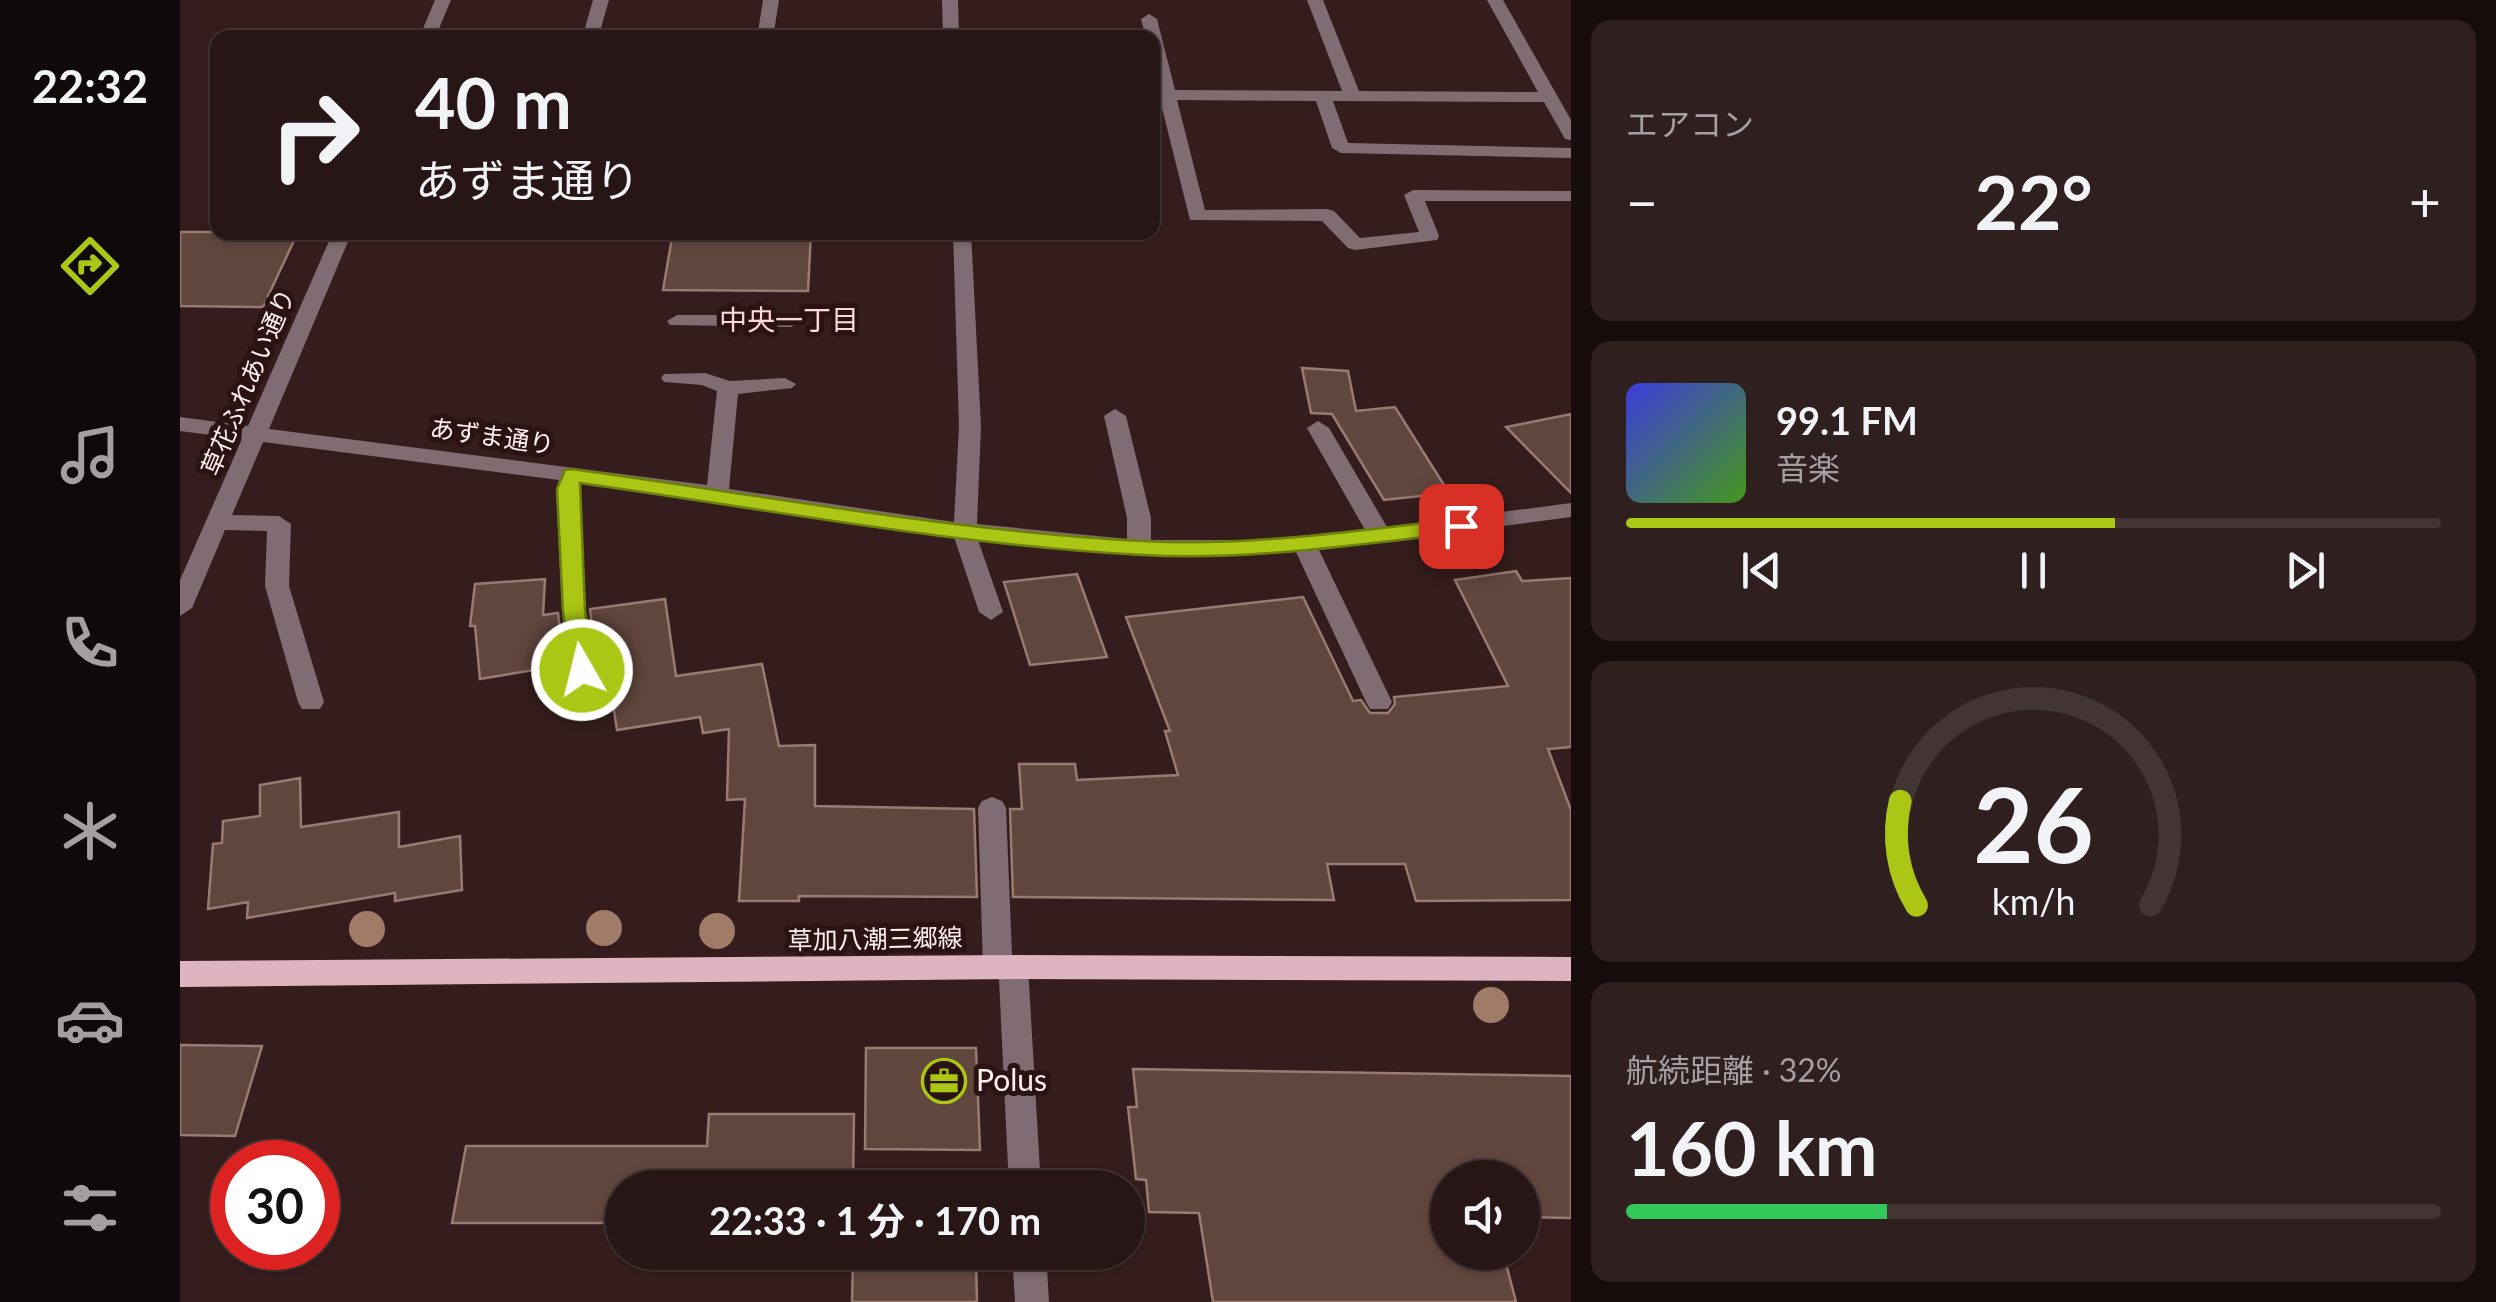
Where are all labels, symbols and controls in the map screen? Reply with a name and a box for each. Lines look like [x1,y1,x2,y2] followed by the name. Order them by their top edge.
[32,59,148,113] text: 22:32
[415,60,572,144] text: 40 m
[250,70,380,200] icon: right
[1626,104,1754,143] text: エアコン
[415,153,640,207] text: あずま通り
[1974,156,2093,246] text: 22°
[1626,168,1658,234] text: −
[2409,168,2441,234] text: +
[55,231,125,301] icon: directions
[194,284,300,480] street label: 草花ふれあい通り
[719,302,859,336] district label: 中央一丁目
[1776,397,1918,443] text: 99.1 FM
[428,411,556,459] street label: あずま通り
[55,420,125,490] icon: music
[1776,448,1840,487] text: 音楽
[1419,484,1504,569] pin
[1434,499,1489,554] icon: arrive
[1734,543,1789,598] icon: previous
[2006,543,2061,598] icon: pause
[2278,543,2333,598] icon: next
[55,608,125,678] icon: phone
[530,618,634,722] position arrow
[1973,760,2094,885] text: 26
[55,796,125,866] icon: climate
[1992,880,2075,923] text: km/h
[787,921,963,955] street label: 草加八潮三郷線
[55,985,125,1055] icon: car
[1626,1050,1841,1089] text: 航続距離 · 32%
[921,1058,967,1104] office icon: Polus
[976,1061,1047,1097] place label: Polus
[1626,1102,1878,1192] text: 160 km
[210,1140,340,1270] speed limit sign: 30
[1430,1160,1540,1270] map controls
[1430,1160,1540,1270] button: sound
[55,1173,125,1243] icon: filters
[709,1197,1041,1243] text: 22:33 · 1 分 · 170 m

